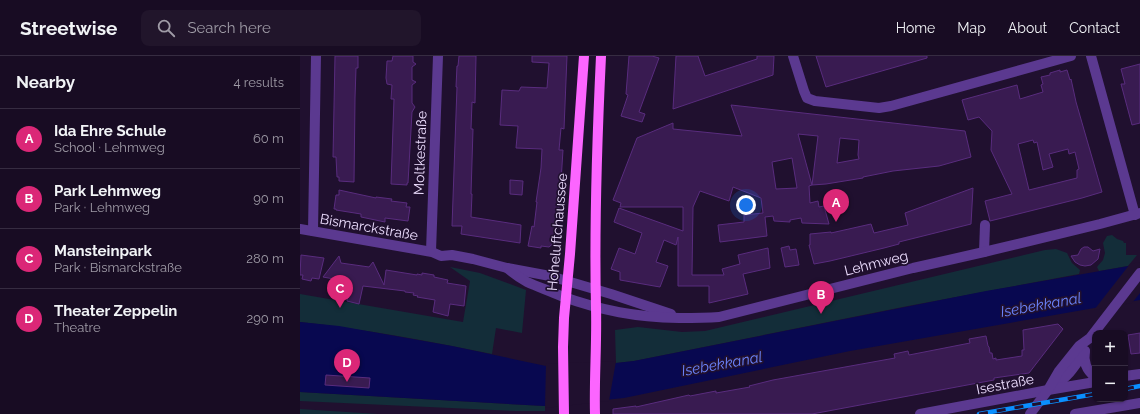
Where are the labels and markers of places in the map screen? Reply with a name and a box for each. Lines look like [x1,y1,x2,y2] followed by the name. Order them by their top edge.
[823,189,849,222] pin: A
[327,275,353,308] pin: C
[808,281,834,314] pin: B
[334,349,360,382] pin: D

